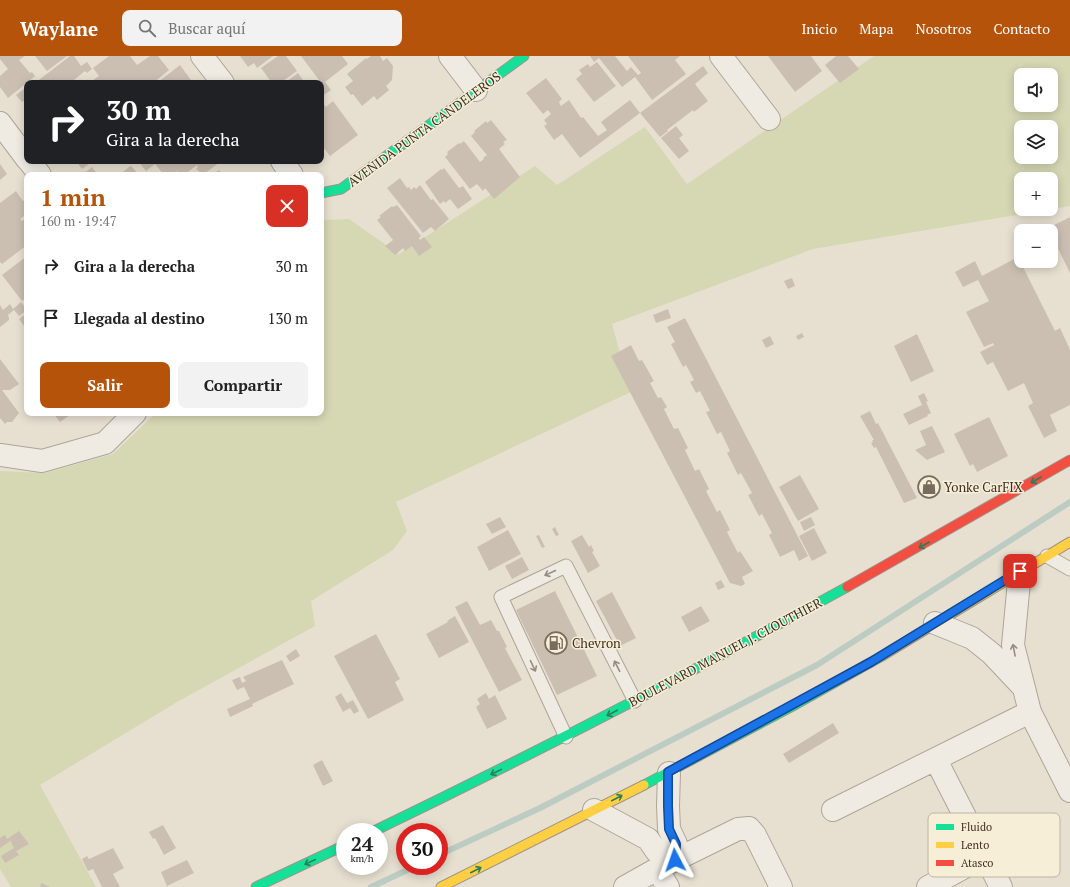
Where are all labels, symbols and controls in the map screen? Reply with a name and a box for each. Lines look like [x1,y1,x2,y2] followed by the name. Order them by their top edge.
[122,10,402,46] search box
[20,16,98,41] text: Waylane
[136,17,158,39] icon: search
[168,18,245,38] text: Buscar aquí
[801,19,837,38] text: Inicio
[859,19,894,38] text: Mapa
[916,19,972,38] text: Nosotros
[994,19,1050,38] text: Contacto
[344,67,504,191] street label: AVENIDA PUNTA CANDELEROS
[1014,68,1058,268] map controls
[1014,68,1058,112] button: sound
[106,91,171,128] text: 30 m
[40,96,92,148] icon: right
[1014,120,1058,164] button: layers
[106,127,240,151] text: Gira a la derecha
[1014,172,1058,216] button: +
[40,181,106,213] text: 1 min
[266,185,308,227] button: close
[40,212,117,230] text: 160 m · 19:47
[1014,224,1058,268] button: −
[40,255,62,277] icon: right
[74,256,195,276] text: Gira a la derecha
[275,256,308,276] text: 30 m
[40,307,62,329] icon: arrive
[74,308,205,328] text: Llegada al destino
[267,308,308,328] text: 130 m
[40,362,170,408] button: Salir
[178,362,308,408] button: Compartir
[916,474,942,500] shop icon: Yonke CarFIX
[1030,476,1042,484] one-way arrow
[944,478,1023,496] place label: Yonke CarFIX
[918,541,930,549] one-way arrow
[1003,554,1037,588] pin
[1009,560,1031,582] icon: arrive
[544,570,556,577] one-way arrow
[625,593,825,711] street label: BOULEVARD MANUEL J. CLOUTHIER
[543,630,569,656] fuel station icon: Chevron
[572,634,621,652] place label: Chevron
[1010,644,1018,657] one-way arrow
[530,659,537,671] one-way arrow
[613,660,620,672] one-way arrow
[606,709,618,717] one-way arrow
[491,768,503,776] one-way arrow
[611,794,623,801] one-way arrow
[928,813,1060,877] legend
[961,820,992,834] text: Fluido
[396,823,448,875] speed limit sign: 30
[351,830,373,857] text: 24
[961,838,989,852] text: Lento
[654,839,696,881] position arrow
[350,852,374,865] text: km/h
[961,856,993,870] text: Atasco
[304,859,316,866] one-way arrow
[470,865,482,873] one-way arrow

